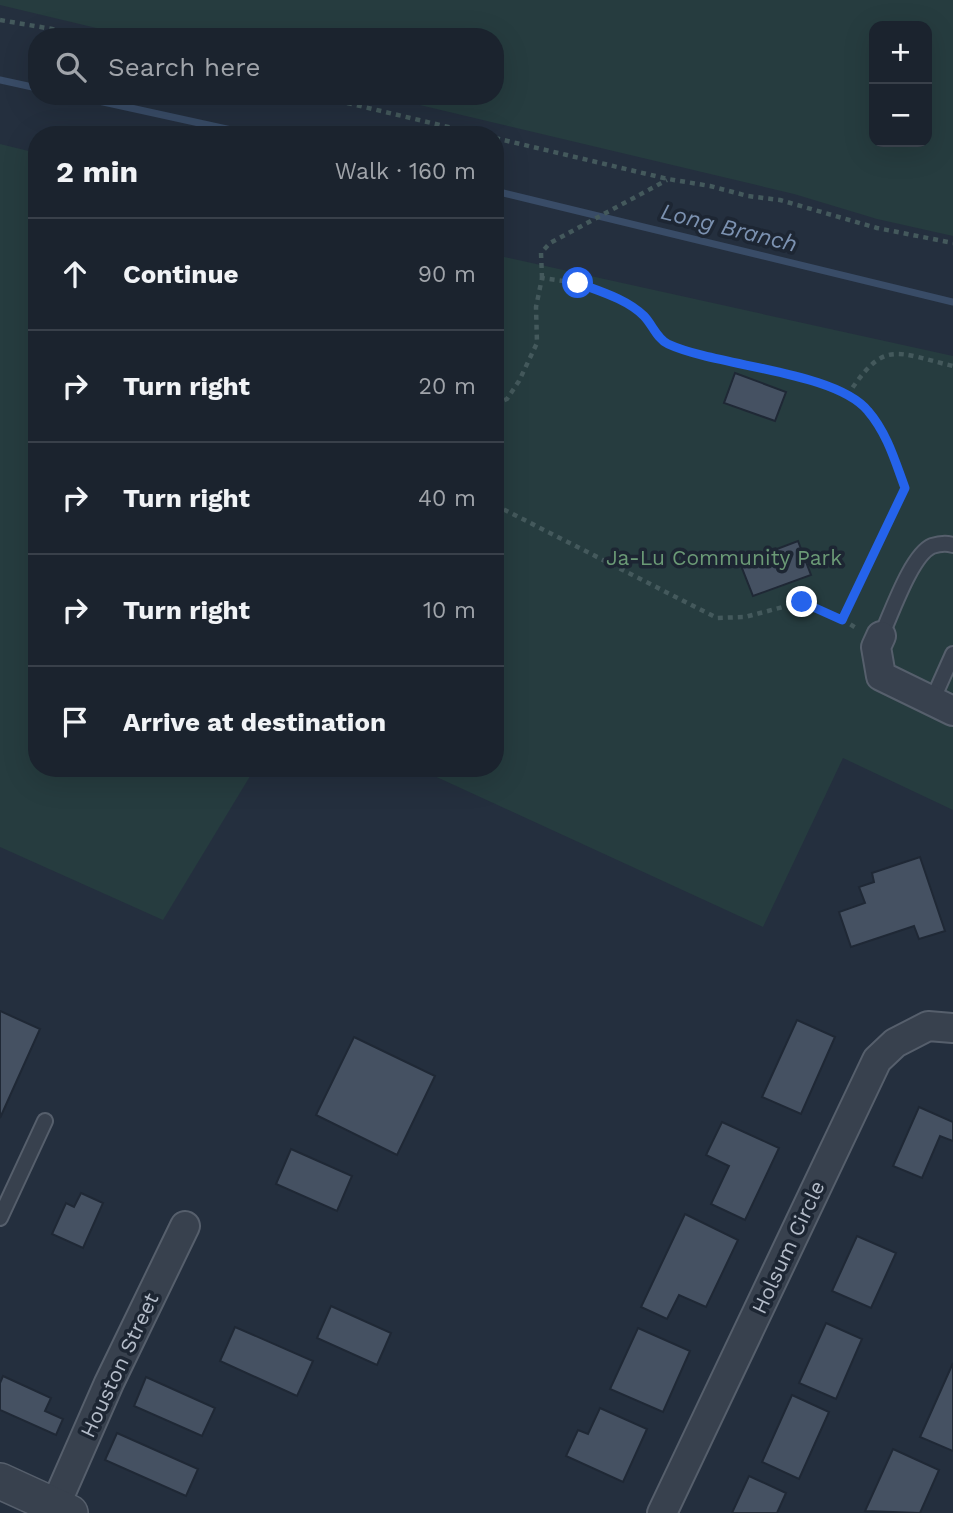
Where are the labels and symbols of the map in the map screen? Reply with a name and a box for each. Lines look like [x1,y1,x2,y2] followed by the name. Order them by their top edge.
[658,198,800,258] water label: Long Branch
[562,267,593,298] route start
[606,545,842,570] park label: Ja-Lu Community Park
[786,586,817,617] route end
[746,1176,830,1318] street label: Holsum Circle
[75,1289,164,1441] street label: Houston Street

